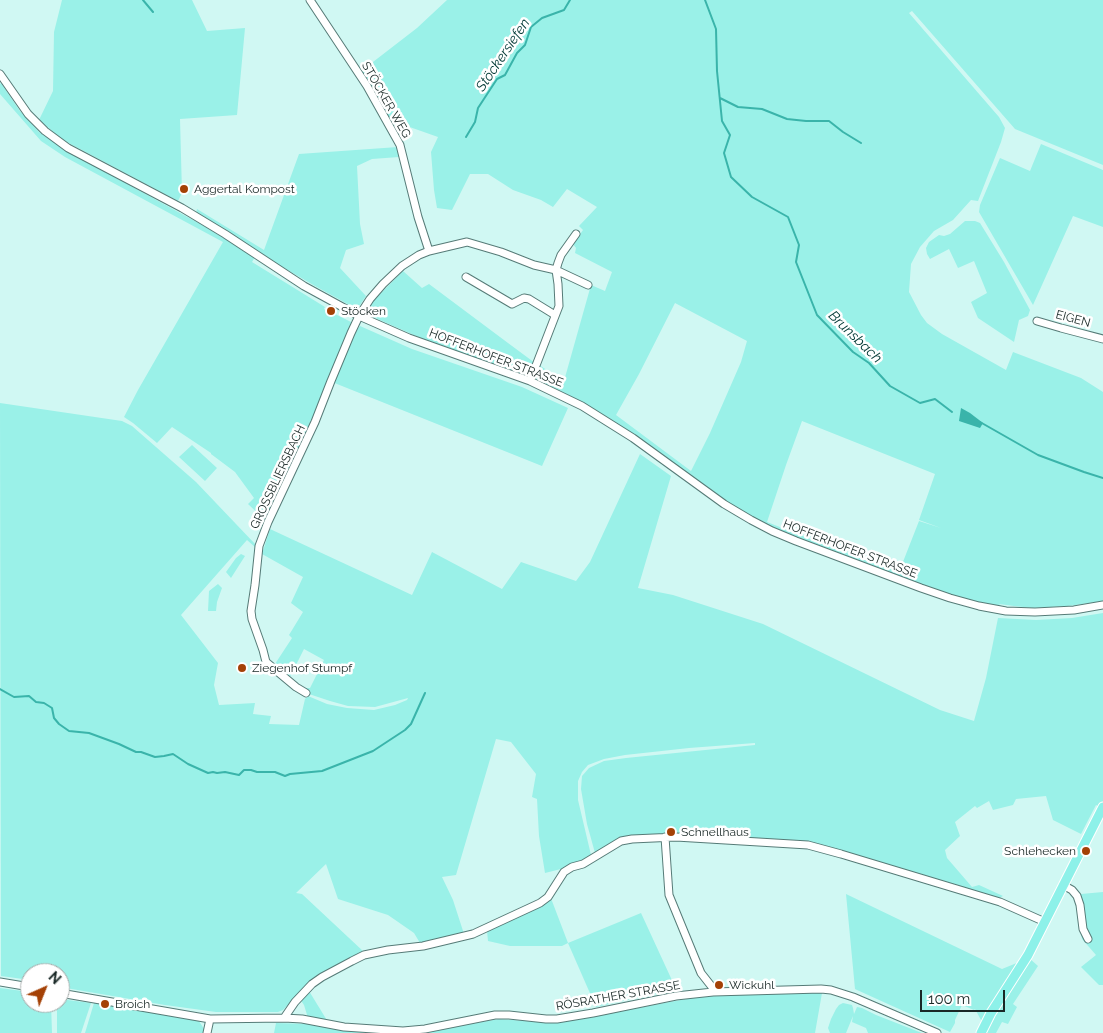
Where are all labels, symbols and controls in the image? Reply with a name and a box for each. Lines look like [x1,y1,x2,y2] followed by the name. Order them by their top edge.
[472,15,534,95] water label: Stöckersiefen
[358,59,414,141] street label: STÖCKER WEG
[194,182,295,196] place label: Aggertal Kompost
[178,183,190,195] marker: Aggertal Kompost
[341,304,386,318] place label: Stöcken
[325,305,337,317] marker: Stöcken
[825,307,885,367] water label: Brunsbach
[1054,307,1092,331] street label: EIGEN
[427,326,565,390] street label: HOFFERHOFER STRASSE
[248,423,308,531] street label: GROSSBLIERSBACH
[781,517,919,581] street label: HOFFERHOFER STRASSE
[252,661,352,675] place label: Ziegenhof Stumpf
[236,662,248,674] marker: Ziegenhof Stumpf
[681,825,749,839] place label: Schnellhaus
[665,826,677,838] marker: Schnellhaus
[1004,844,1076,858] place label: Schlehecken
[1080,845,1092,857] marker: Schlehecken
[20,963,70,1013] north arrow
[45,968,64,987] text: N
[555,978,681,1014] street label: RÖSRATHER STRASSE
[729,978,775,992] place label: Wickuhl
[713,979,725,991] marker: Wickuhl
[923,980,1008,1012] scale bar
[928,990,970,1008] text: 100 m
[115,997,150,1011] place label: Broich
[99,998,111,1010] marker: Broich

